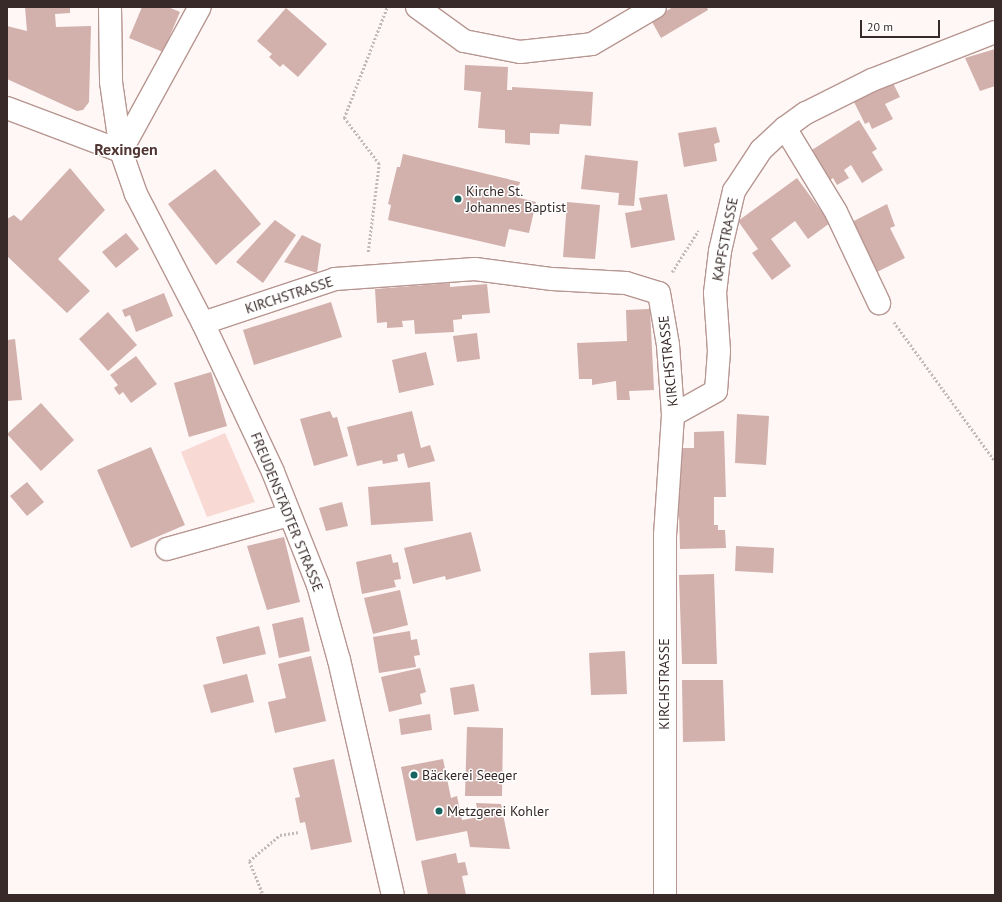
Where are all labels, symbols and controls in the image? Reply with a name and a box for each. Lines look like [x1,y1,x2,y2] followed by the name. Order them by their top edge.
[862,12,942,38] scale bar
[867,19,893,34] text: 20 m
[94,139,158,159] district label: Rexingen
[466,183,566,216] place label: Kirche St. Johannes Baptist
[453,194,463,204] marker: Kirche St. Johannes Baptist
[709,196,741,282] street label: KAPFSTRASSE
[243,273,335,317] street label: KIRCHSTRASSE
[655,315,681,407] street label: KIRCHSTRASSE
[247,430,327,594] street label: FREUDENSTÄDTER STRASSE
[656,638,672,730] street label: KIRCHSTRASSE
[422,767,517,783] place label: Bäckerei Seeger
[409,770,419,780] marker: Bäckerei Seeger
[447,803,549,819] place label: Metzgerei Kohler
[434,806,444,816] marker: Metzgerei Kohler

